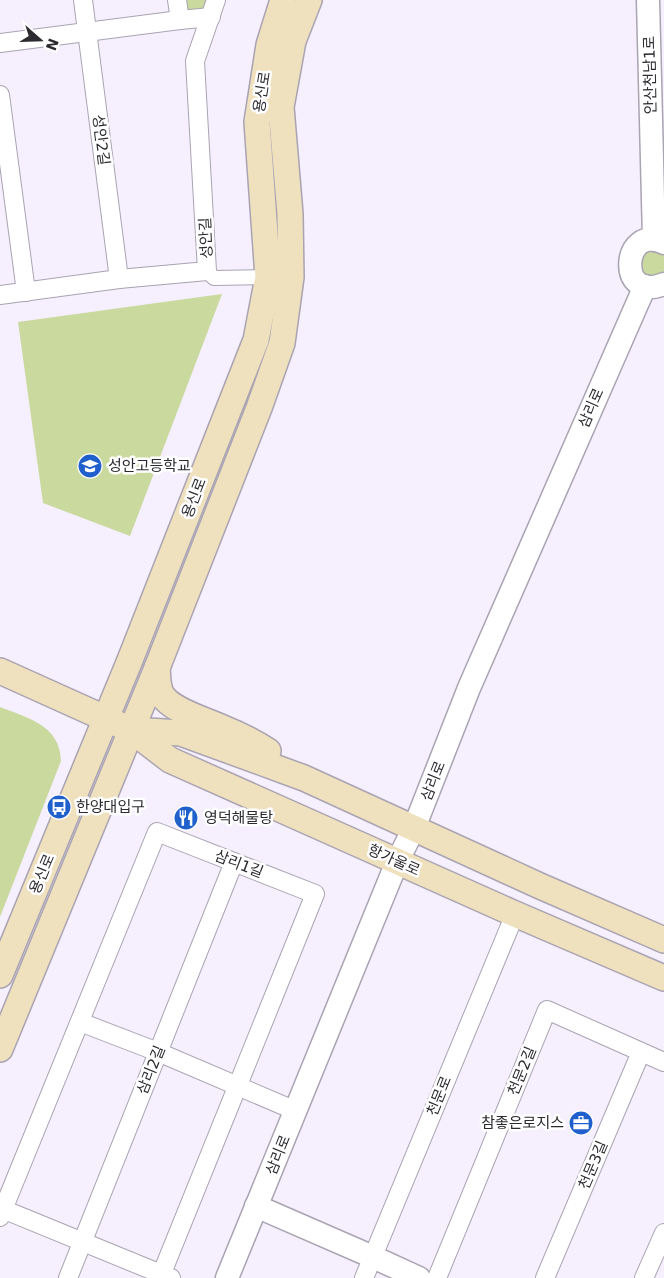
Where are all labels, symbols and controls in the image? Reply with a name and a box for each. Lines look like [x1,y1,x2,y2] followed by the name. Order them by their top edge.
[15,15,65,65] north arrow
[43,36,62,53] text: N
[640,36,660,114] street label: 안산천남1로
[250,70,274,114] street label: 용신로
[89,114,113,166] street label: 성안2길
[196,217,216,259] street label: 성안길
[574,385,608,431] street label: 삼리로
[77,453,103,479] school or university icon: 성안고등학교
[108,457,191,475] place label: 성안고등학교
[178,475,210,521] street label: 용신로
[417,758,449,804] street label: 삼리로
[46,794,72,820] bus stop icon: 한양대입구
[76,798,145,816] place label: 한양대입구
[173,805,199,831] restaurant icon: 영덕해물탕
[204,809,273,827] place label: 영덕해물탕
[365,841,423,879] street label: 항가울로
[212,846,266,882] street label: 삼리1길
[26,851,58,897] street label: 용신로
[133,1043,169,1097] street label: 삼리2길
[504,1044,540,1098] street label: 천문2길
[423,1073,455,1119] street label: 천문로
[568,1110,594,1136] office icon: 참좋은로지스
[481,1114,564,1132] place label: 참좋은로지스
[262,1132,294,1178] street label: 삼리로
[575,1138,611,1192] street label: 천문3길

